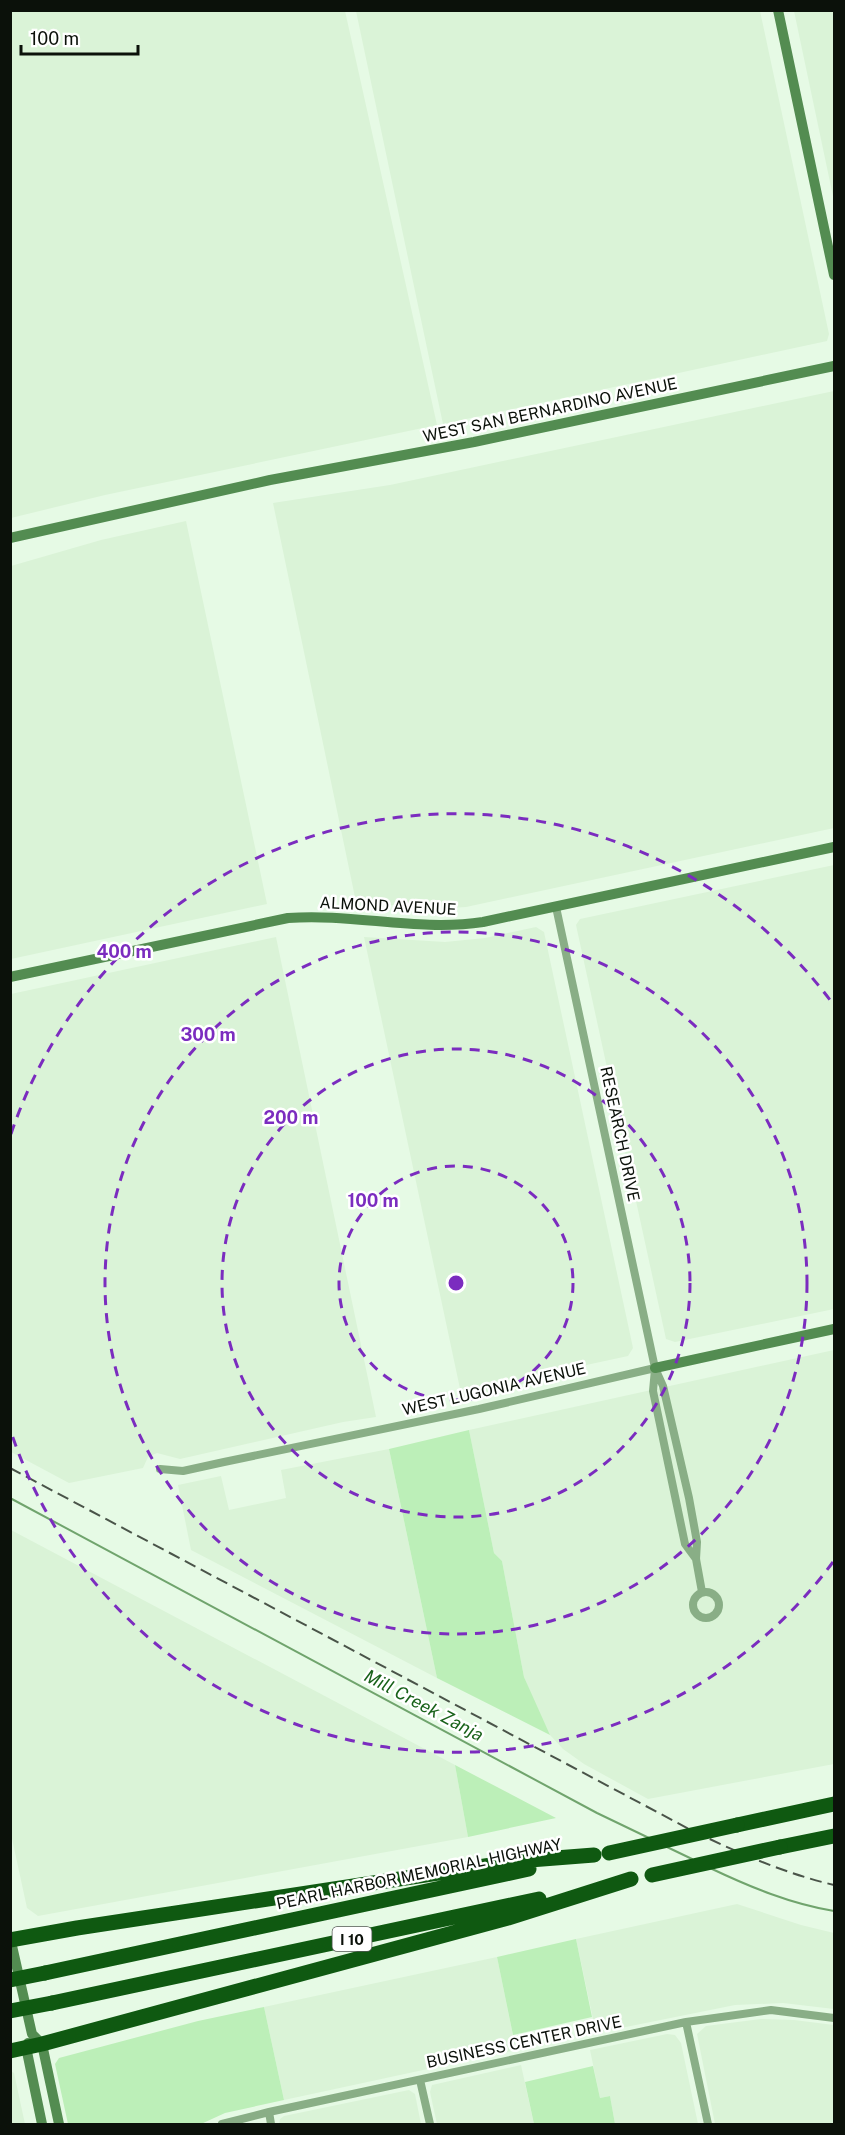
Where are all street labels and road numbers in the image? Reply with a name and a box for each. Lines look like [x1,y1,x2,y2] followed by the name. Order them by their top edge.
[421,374,679,446] street label: WEST SAN BERNARDINO AVENUE
[319,893,457,919] street label: ALMOND AVENUE
[596,1065,644,1203] street label: RESEARCH DRIVE
[400,1359,588,1419] street label: WEST LUGONIA AVENUE
[275,1834,564,1914] street label: PEARL HARBOR MEMORIAL HIGHWAY
[332,1927,372,1951] road number: I 10
[425,2012,623,2072] street label: BUSINESS CENTER DRIVE

